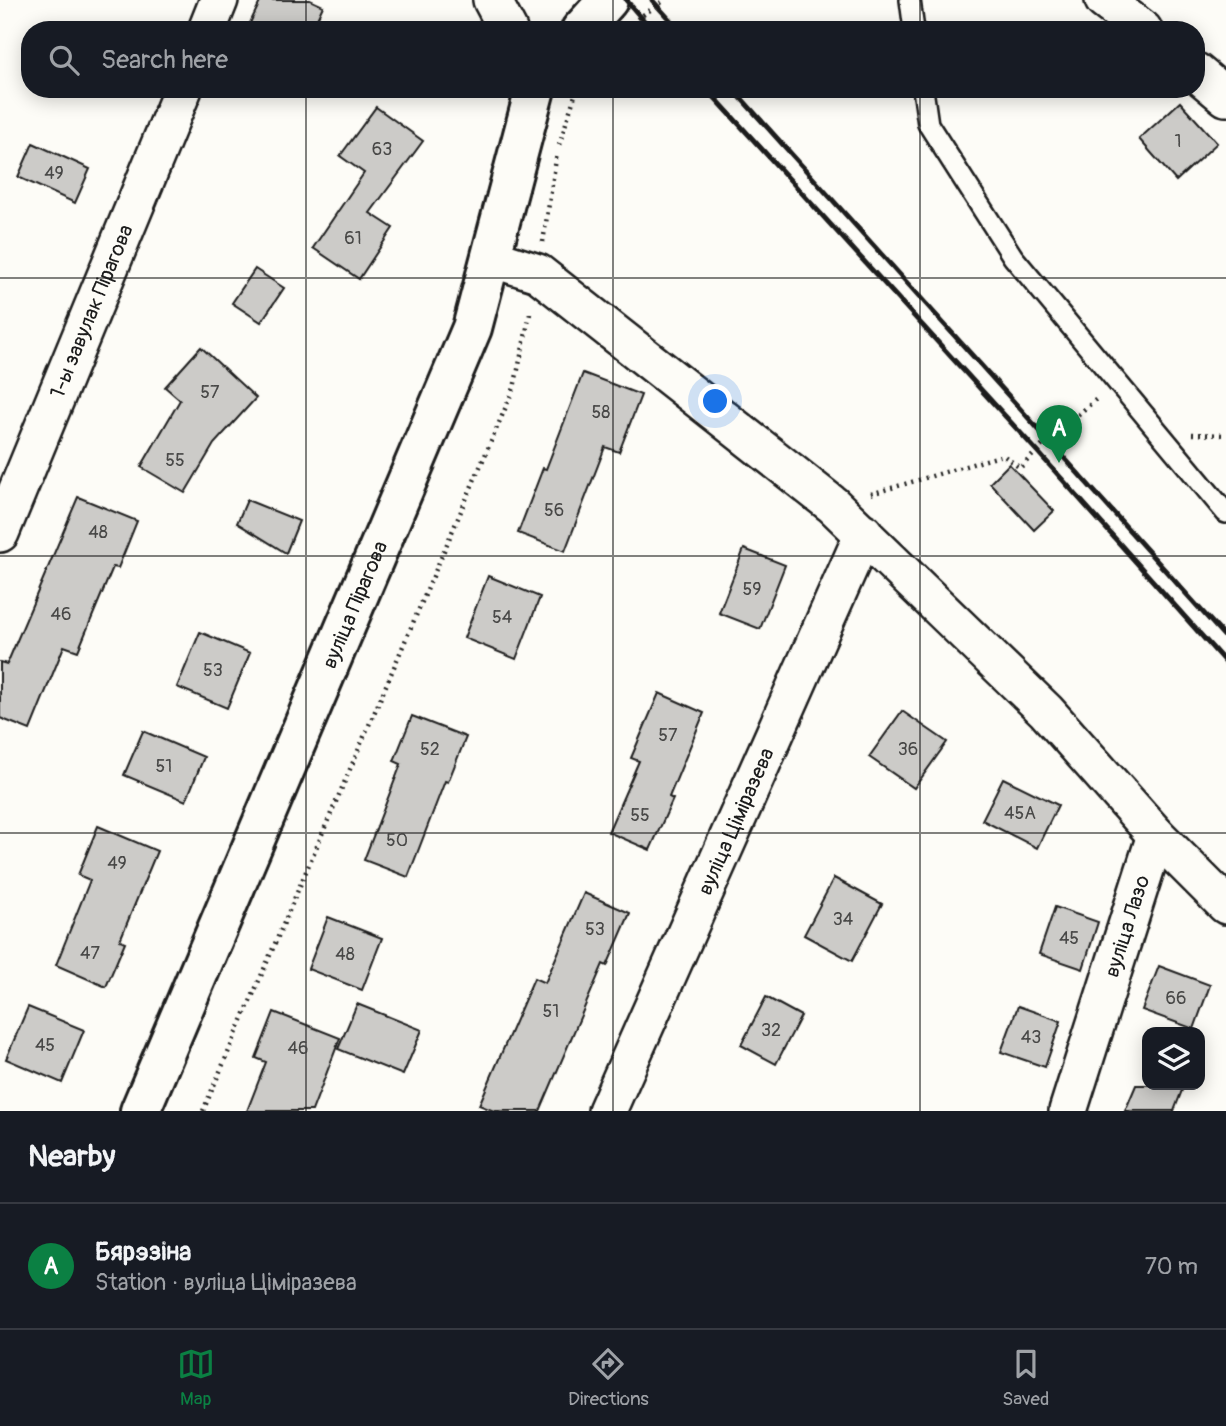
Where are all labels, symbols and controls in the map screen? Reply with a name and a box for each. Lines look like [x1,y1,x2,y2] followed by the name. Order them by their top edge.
[21,21,1205,98] search box
[45,41,83,79] icon: search
[101,44,228,76] text: Search here
[1174,130,1182,153] house number: 1
[372,138,392,161] house number: 63
[44,162,64,185] house number: 49
[44,221,140,402] street label: 1-ы завулак Пірагова
[344,227,362,250] house number: 61
[200,381,220,404] house number: 57
[698,384,732,418] your location
[592,401,610,424] house number: 58
[1036,405,1082,463] pin: A
[165,449,185,472] house number: 55
[544,499,564,522] house number: 56
[88,521,108,544] house number: 48
[316,537,394,673] street label: вуліца Пірагова
[742,578,762,601] house number: 59
[51,603,71,626] house number: 46
[492,606,513,629] house number: 54
[203,659,223,682] house number: 53
[658,724,678,747] house number: 57
[420,738,440,761] house number: 52
[898,738,918,761] house number: 36
[692,744,781,899] street label: вуліца Ціміразева
[156,755,172,778] house number: 51
[1004,802,1036,825] house number: 45А
[630,804,650,827] house number: 55
[386,829,408,852] house number: 50
[107,852,127,875] house number: 49
[1099,872,1156,981] street label: вуліца Лазо
[833,908,854,931] house number: 34
[585,918,605,941] house number: 53
[1059,927,1079,950] house number: 45
[80,942,100,965] house number: 47
[335,943,355,966] house number: 48
[1166,987,1186,1010] house number: 66
[543,1000,559,1023] house number: 51
[761,1019,781,1042] house number: 32
[1021,1026,1041,1049] house number: 43
[1142,1027,1205,1090] map controls
[1142,1027,1205,1090] button: layers
[35,1034,55,1057] house number: 45
[288,1037,308,1060] house number: 46
[28,1138,115,1175] text: Nearby
[95,1236,191,1268] text: Бярэзіна
[44,1252,58,1281] text: A
[1145,1252,1198,1281] text: 70 m
[95,1268,357,1297] text: Station · вуліца Ціміразева
[177,1345,215,1411] tab: Map
[568,1345,649,1411] tab: Directions
[1002,1345,1049,1411] tab: Saved

